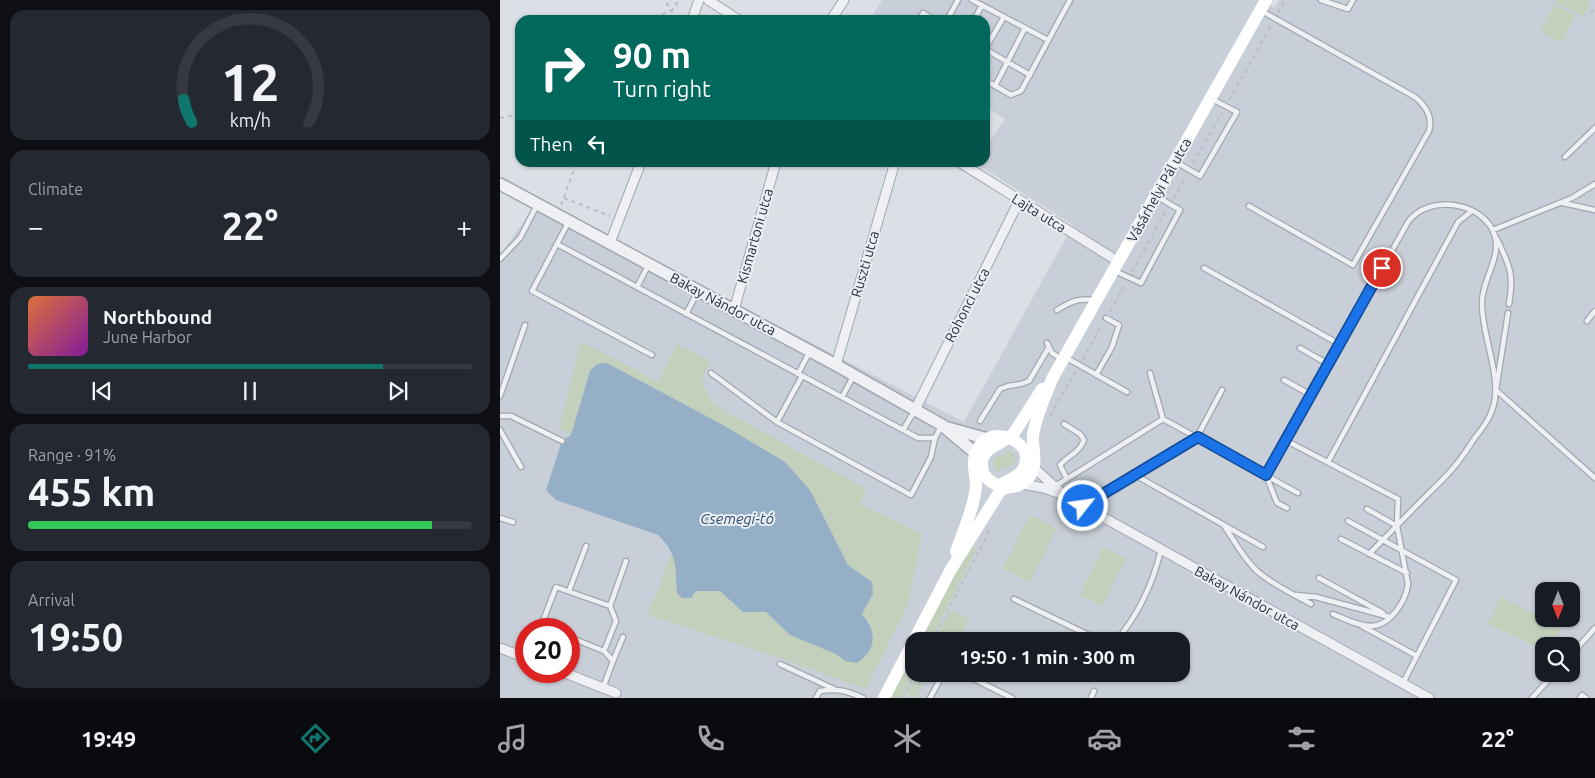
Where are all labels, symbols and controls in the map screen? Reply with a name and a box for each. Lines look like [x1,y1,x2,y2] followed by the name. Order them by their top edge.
[530,35,595,100] icon: right
[613,35,691,75] text: 90 m
[221,53,279,111] text: 12
[613,76,711,101] text: Turn right
[229,110,271,130] text: km/h
[583,130,611,158] icon: left
[530,133,573,155] text: Then
[1124,135,1194,245] street label: Vásárhelyi Pál utca
[28,180,83,198] text: Climate
[734,187,776,285] street label: Kismartoni utca
[1009,190,1069,236] street label: Lajta utca
[222,205,278,247] text: 22°
[28,211,44,242] text: −
[456,211,472,242] text: +
[848,229,882,299] street label: Ruszti utca
[1361,247,1403,289] pin
[1368,254,1396,282] icon: arrive
[941,265,993,345] street label: Rohonci utca
[667,269,779,339] street label: Bakay Nándor utca
[103,306,212,328] text: Northbound
[103,328,192,346] text: June Harbor
[88,377,116,405] icon: previous
[236,377,264,405] icon: pause
[384,377,412,405] icon: next
[28,446,116,464] text: Range · 91%
[28,471,155,513] text: 455 km
[1056,479,1108,531] position arrow
[700,510,774,527] water label: Csemegi-tó
[1192,563,1302,633] street label: Bakay Nándor utca
[1535,582,1580,628] north arrow
[1535,582,1580,682] map controls
[28,591,75,609] text: Arrival
[28,616,123,658] text: 19:50
[515,618,580,683] speed limit sign: 20
[1535,637,1580,682] button: search
[960,646,1135,668] text: 19:50 · 1 min · 300 m
[298,721,333,756] icon: directions
[495,721,530,756] icon: music
[693,721,728,756] icon: phone
[890,721,925,756] icon: climate
[1087,721,1122,756] icon: car
[1284,721,1319,756] icon: filters
[81,726,136,751] text: 19:49
[1481,726,1514,751] text: 22°

